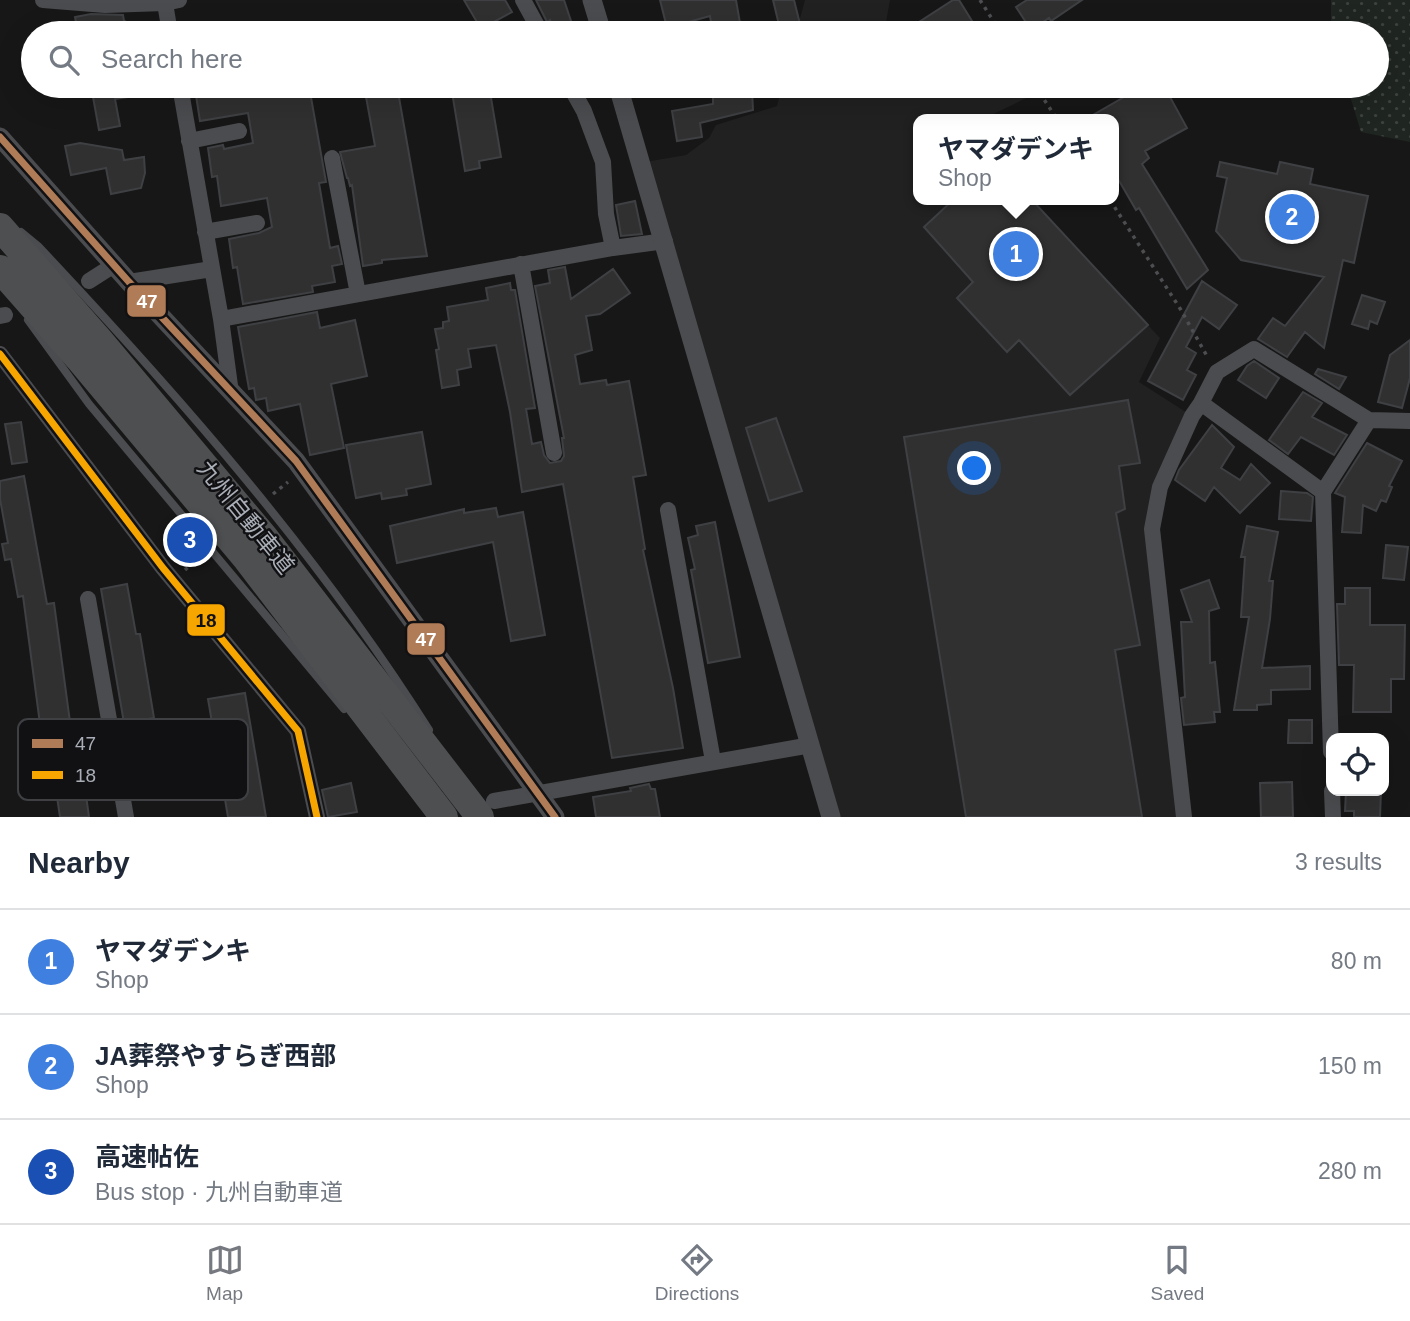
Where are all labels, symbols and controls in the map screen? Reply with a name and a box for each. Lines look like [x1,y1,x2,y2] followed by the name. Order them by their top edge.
[21,21,1389,98] search box
[45,41,83,79] icon: search
[101,44,243,74] text: Search here
[913,114,1119,205] popup
[938,134,1094,164] text: ヤマダデンキ
[938,165,992,191] text: Shop
[1269,191,1315,243] pin: 2
[993,228,1039,280] pin: 1
[126,284,167,318] line badge: 47
[136,291,158,312] text: 47
[957,451,991,485] your location
[192,455,300,579] street label: 九州自動車道
[167,514,213,566] pin: 3
[186,603,226,637] line badge: 18
[195,610,217,631] text: 18
[406,622,446,656] line badge: 47
[415,629,437,650] text: 47
[18,719,248,800] legend
[75,733,96,754] text: 47
[1326,733,1389,796] map controls
[1326,733,1389,796] button: locate
[75,765,96,786] text: 18
[28,846,130,879] text: Nearby
[1295,849,1382,875] text: 3 results
[95,936,251,966] text: ヤマダデンキ
[45,948,57,974] text: 1
[1331,948,1382,974] text: 80 m
[95,967,149,993] text: Shop
[95,1041,336,1071] text: JA葬祭やすらぎ西部
[45,1053,57,1079] text: 2
[1318,1053,1382,1079] text: 150 m
[95,1072,149,1098] text: Shop
[95,1142,199,1172] text: 高速帖佐
[45,1158,57,1184] text: 3
[1318,1158,1382,1184] text: 280 m
[95,1179,343,1205] text: Bus stop · 九州自動車道
[206,1241,244,1305] tab: Map
[655,1241,739,1305] tab: Directions
[1150,1241,1204,1305] tab: Saved

